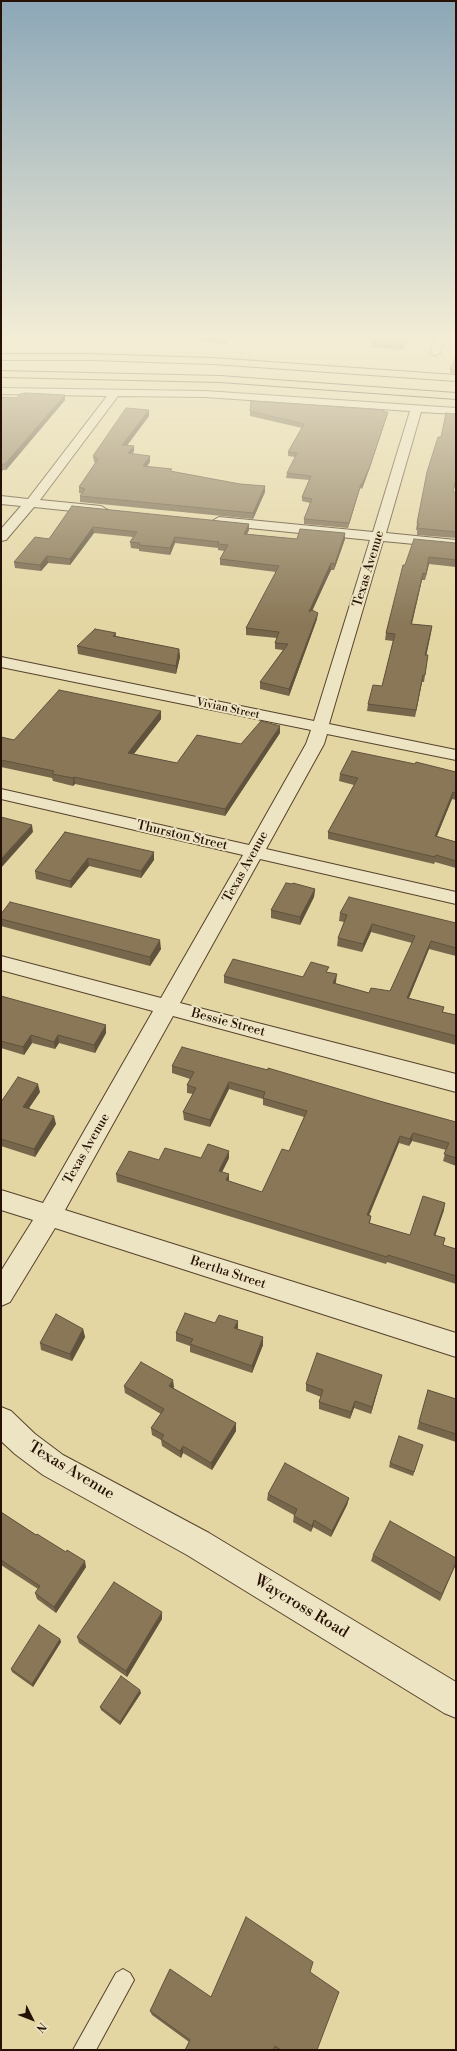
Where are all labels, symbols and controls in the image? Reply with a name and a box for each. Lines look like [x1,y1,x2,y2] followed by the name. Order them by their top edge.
[350,529,388,609] street label: Texas Avenue
[195,696,261,722] street label: Vivian Street
[135,818,229,854] street label: Thurston Street
[220,829,272,905] street label: Texas Avenue
[189,1006,267,1040] street label: Bessie Street
[60,1111,114,1187] street label: Texas Avenue
[188,1253,268,1293] street label: Bertha Street
[24,1438,118,1504] street label: Texas Avenue
[250,1571,352,1643] street label: Waycross Road
[12,1999,52,2039] north arrow
[33,2019,49,2035] text: N

